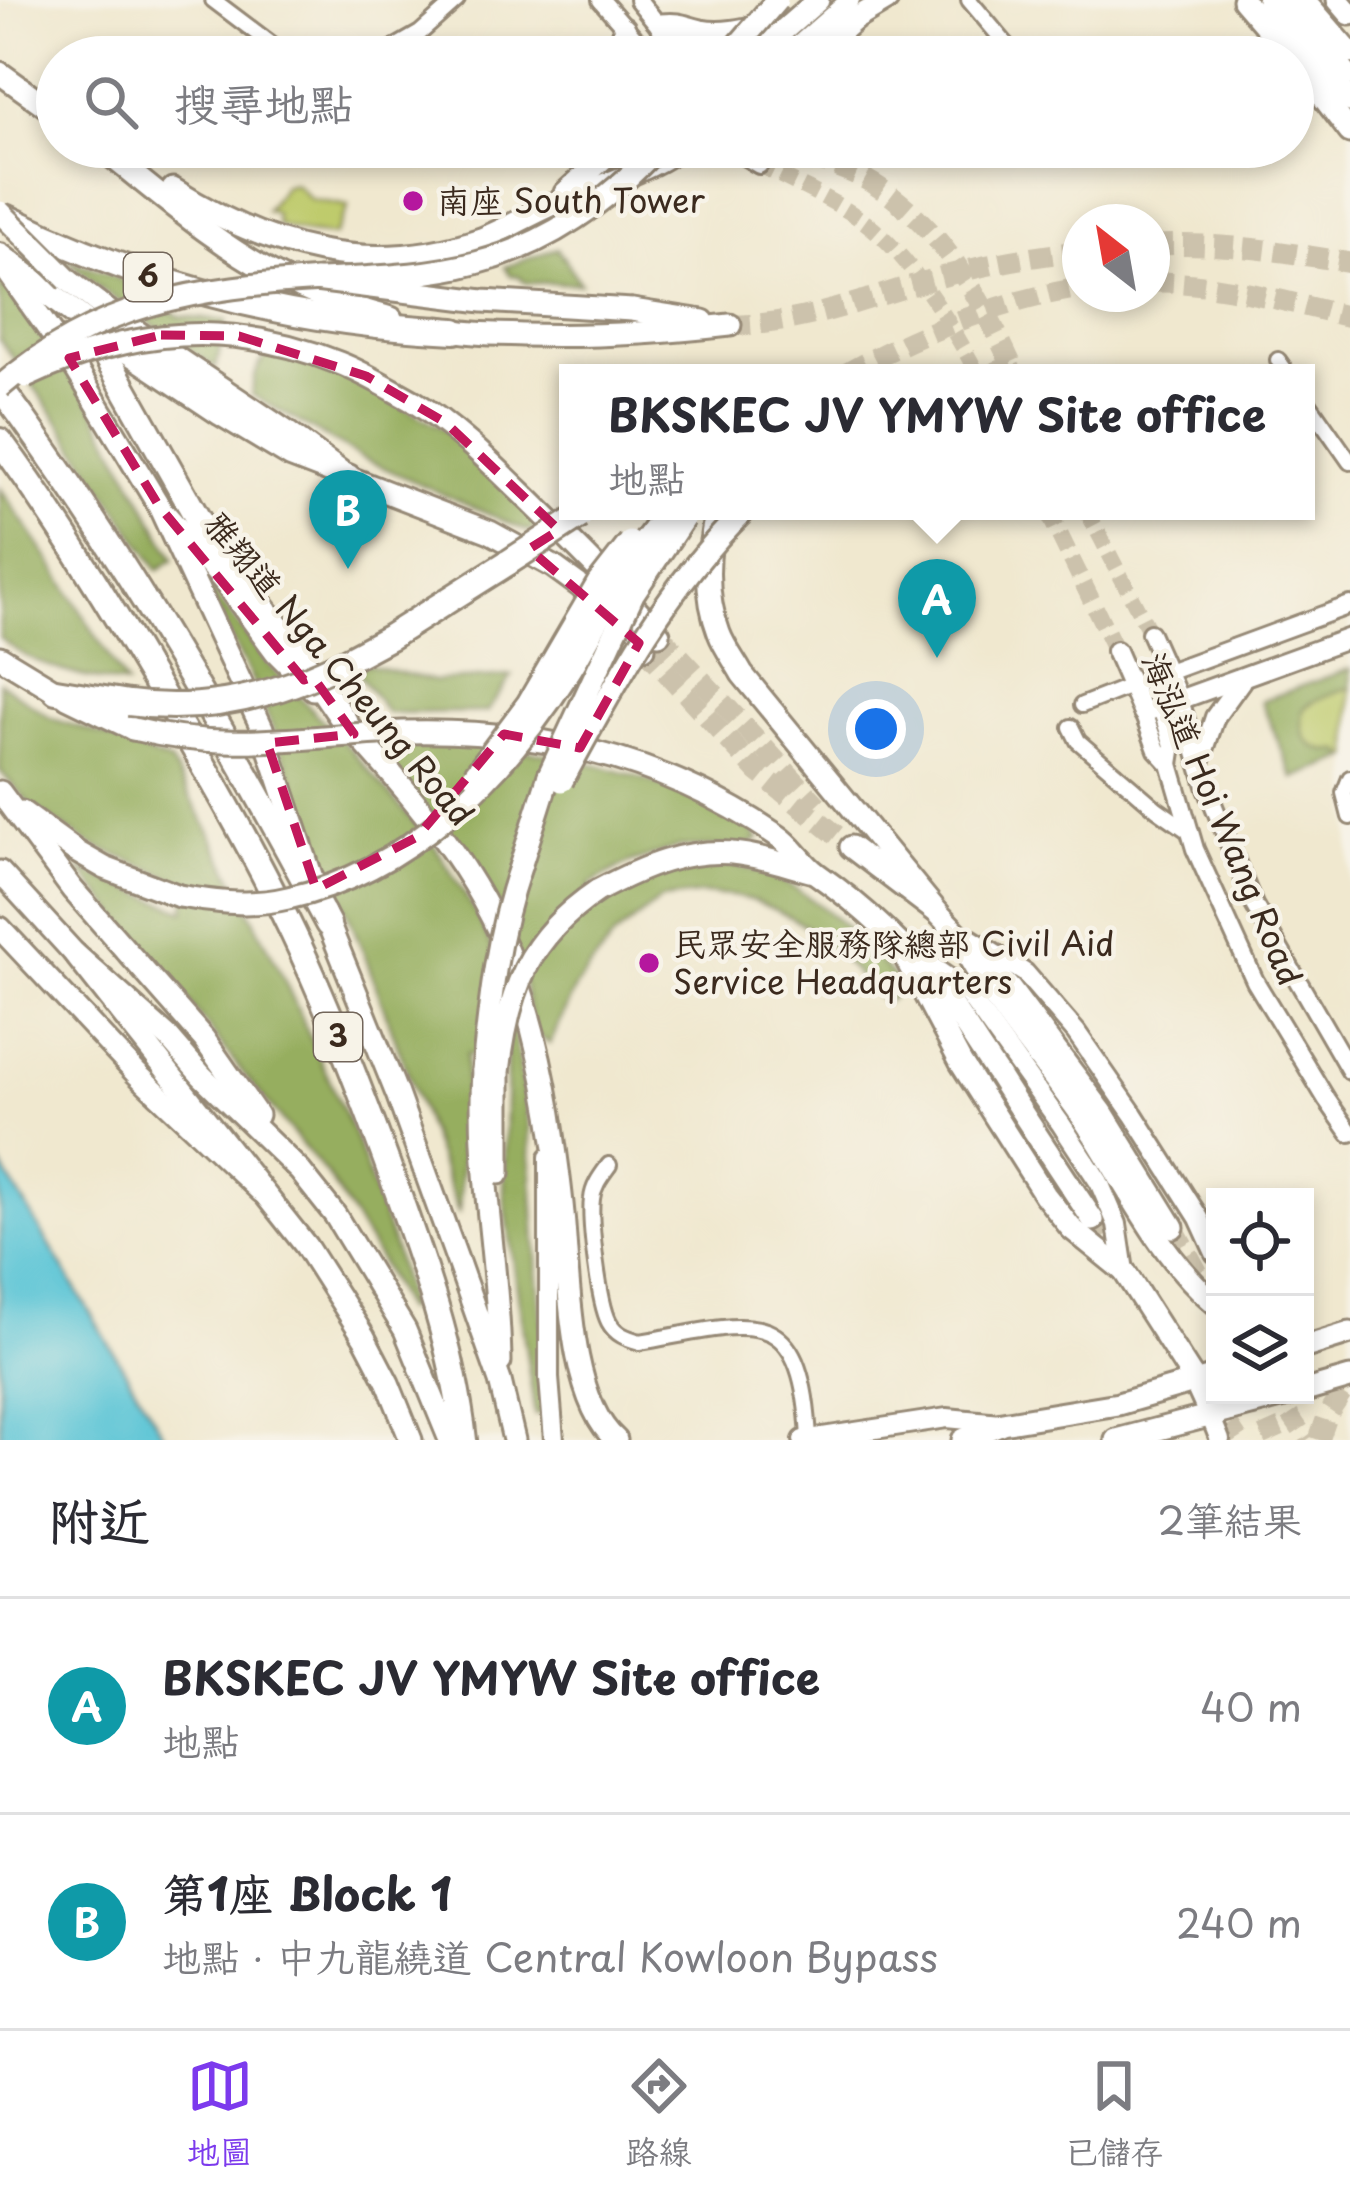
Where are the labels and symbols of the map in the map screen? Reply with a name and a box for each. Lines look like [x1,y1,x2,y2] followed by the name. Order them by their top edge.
[437,174,705,224] place label: 南座 South Tower
[400,188,426,214] marker: 南座 South Tower
[1062,204,1170,312] north arrow
[124,253,172,301] road number: 6
[309,470,387,569] pin: B
[194,499,487,836] street label: 雅翔道 Nga Cheung Road
[898,559,976,658] pin: A
[1131,644,1317,993] street label: 海泓道 Hoi Wang Road
[846,699,906,759] your location
[673,917,1115,1005] place label: 民眾安全服務隊總部 Civil Aid Service Headquarters
[636,950,662,976] marker: 民眾安全服務隊總部 Civil Aid Service Headquarters
[314,1013,362,1061] road number: 3

